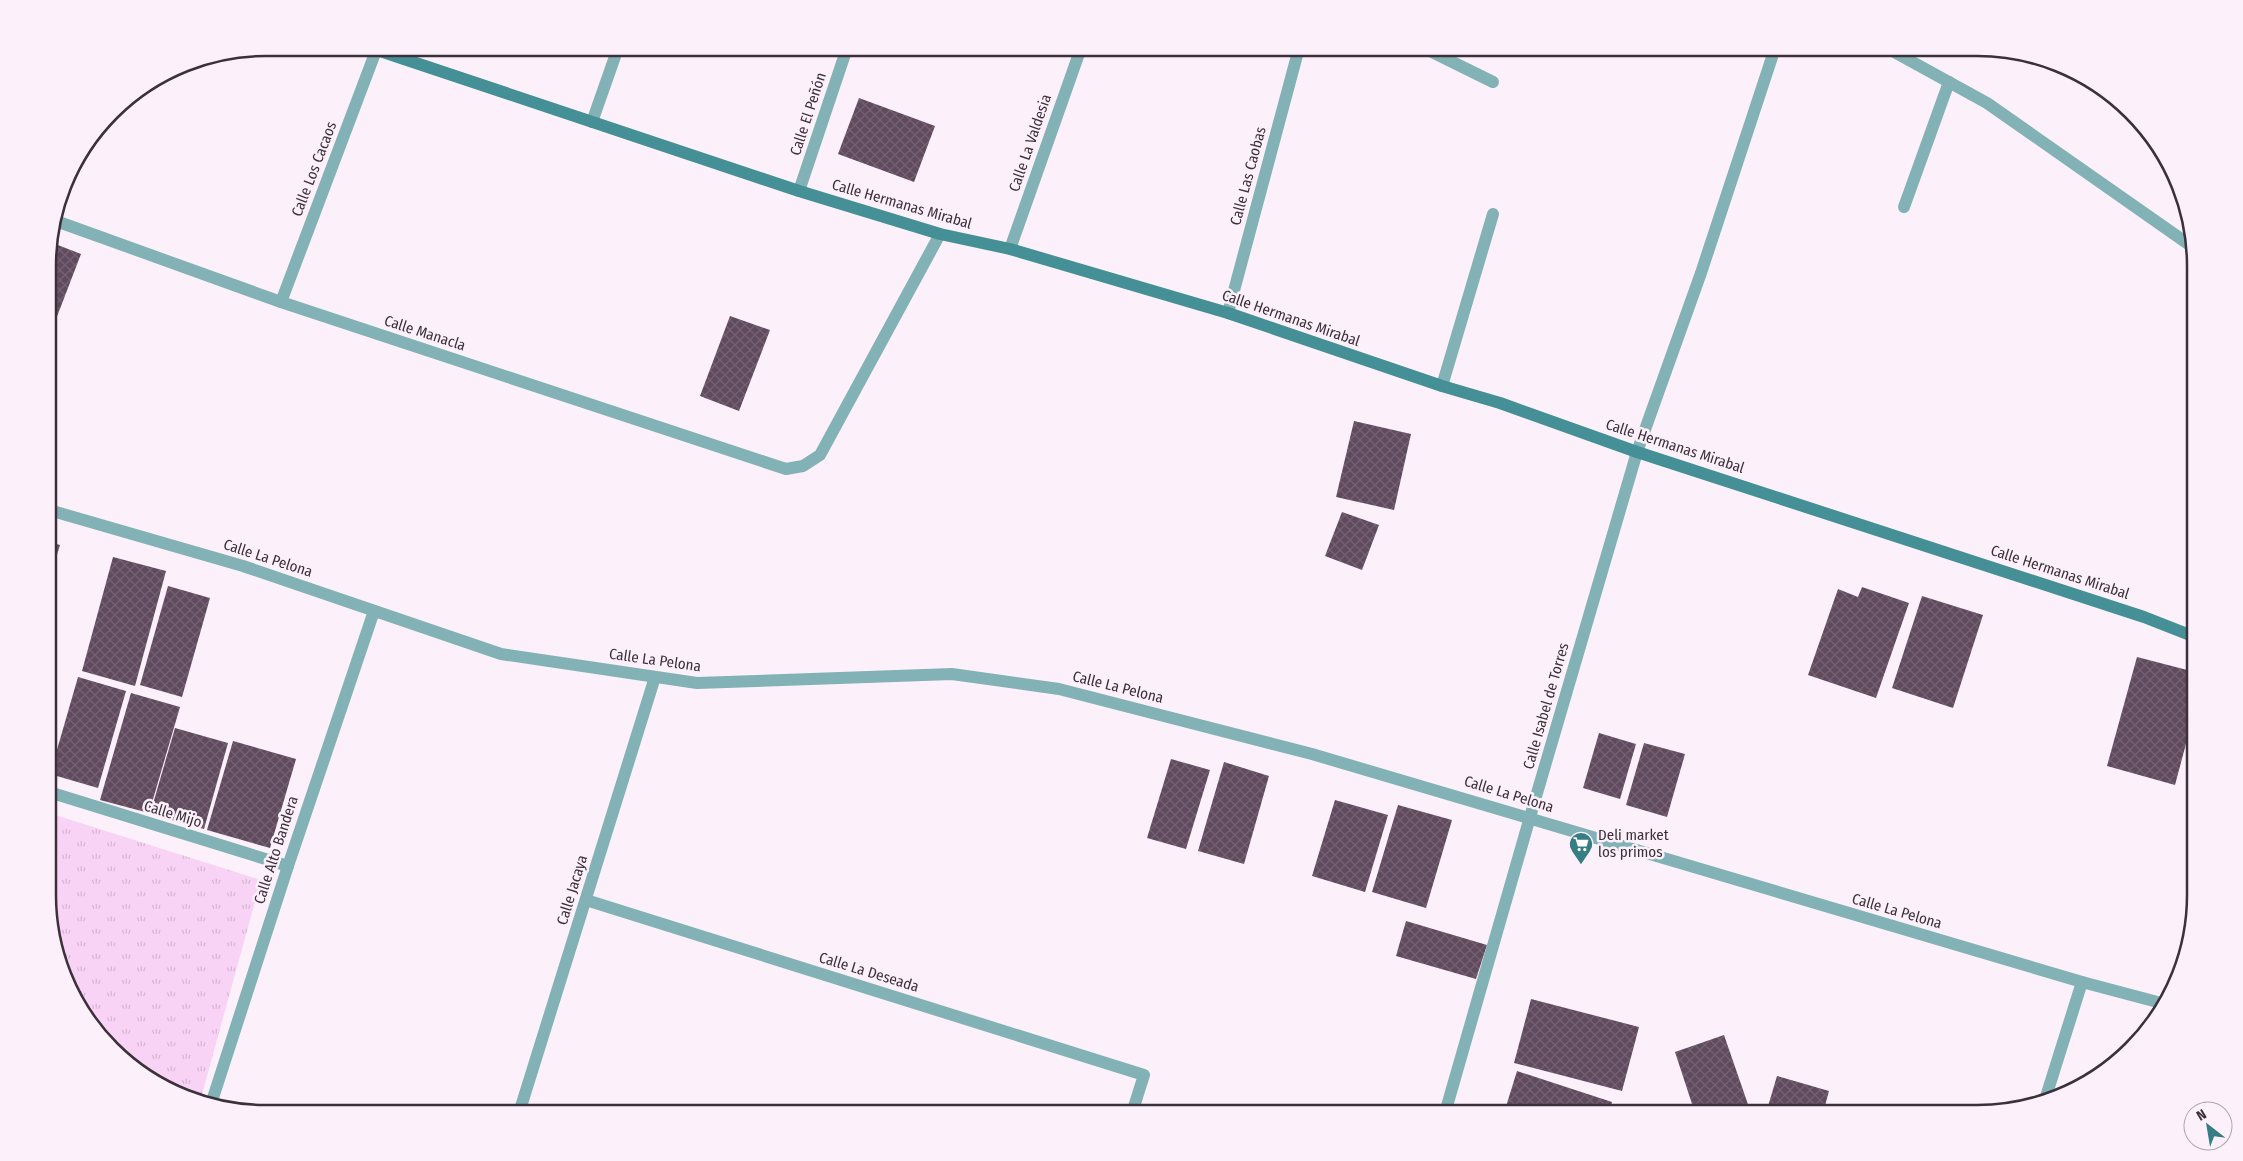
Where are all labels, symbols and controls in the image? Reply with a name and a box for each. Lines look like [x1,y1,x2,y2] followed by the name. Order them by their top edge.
[786,70,830,158] street label: Calle El Peñón
[1005,92,1055,194] street label: Calle La Valdesia
[288,119,340,219] street label: Calle Los Cacaos
[1226,125,1270,227] street label: Calle Las Caobas
[830,175,974,233] street label: Calle Hermanas Mirabal
[1220,286,1362,350] street label: Calle Hermanas Mirabal
[382,311,468,355] street label: Calle Manacla
[1603,415,1747,477] street label: Calle Hermanas Mirabal
[221,535,315,581] street label: Calle La Pelona
[1988,541,2132,603] street label: Calle Hermanas Mirabal
[1519,641,1573,771] street label: Calle Isabel de Torres
[608,645,702,675] street label: Calle La Pelona
[1071,667,1165,707] street label: Calle La Pelona
[1462,772,1556,816] street label: Calle La Pelona
[250,794,302,906] street label: Calle Alto Bandera
[142,797,204,831] street label: Calle Mijo
[1598,826,1669,861] place label: Deli market los primos
[1568,831,1594,865] supermarket icon: Deli market los primos
[553,853,591,927] street label: Calle Jacaya
[1850,890,1944,932] street label: Calle La Pelona
[817,948,921,996] street label: Calle La Deseada
[2183,1101,2233,1151] north arrow
[2194,1106,2210,1125] text: N

